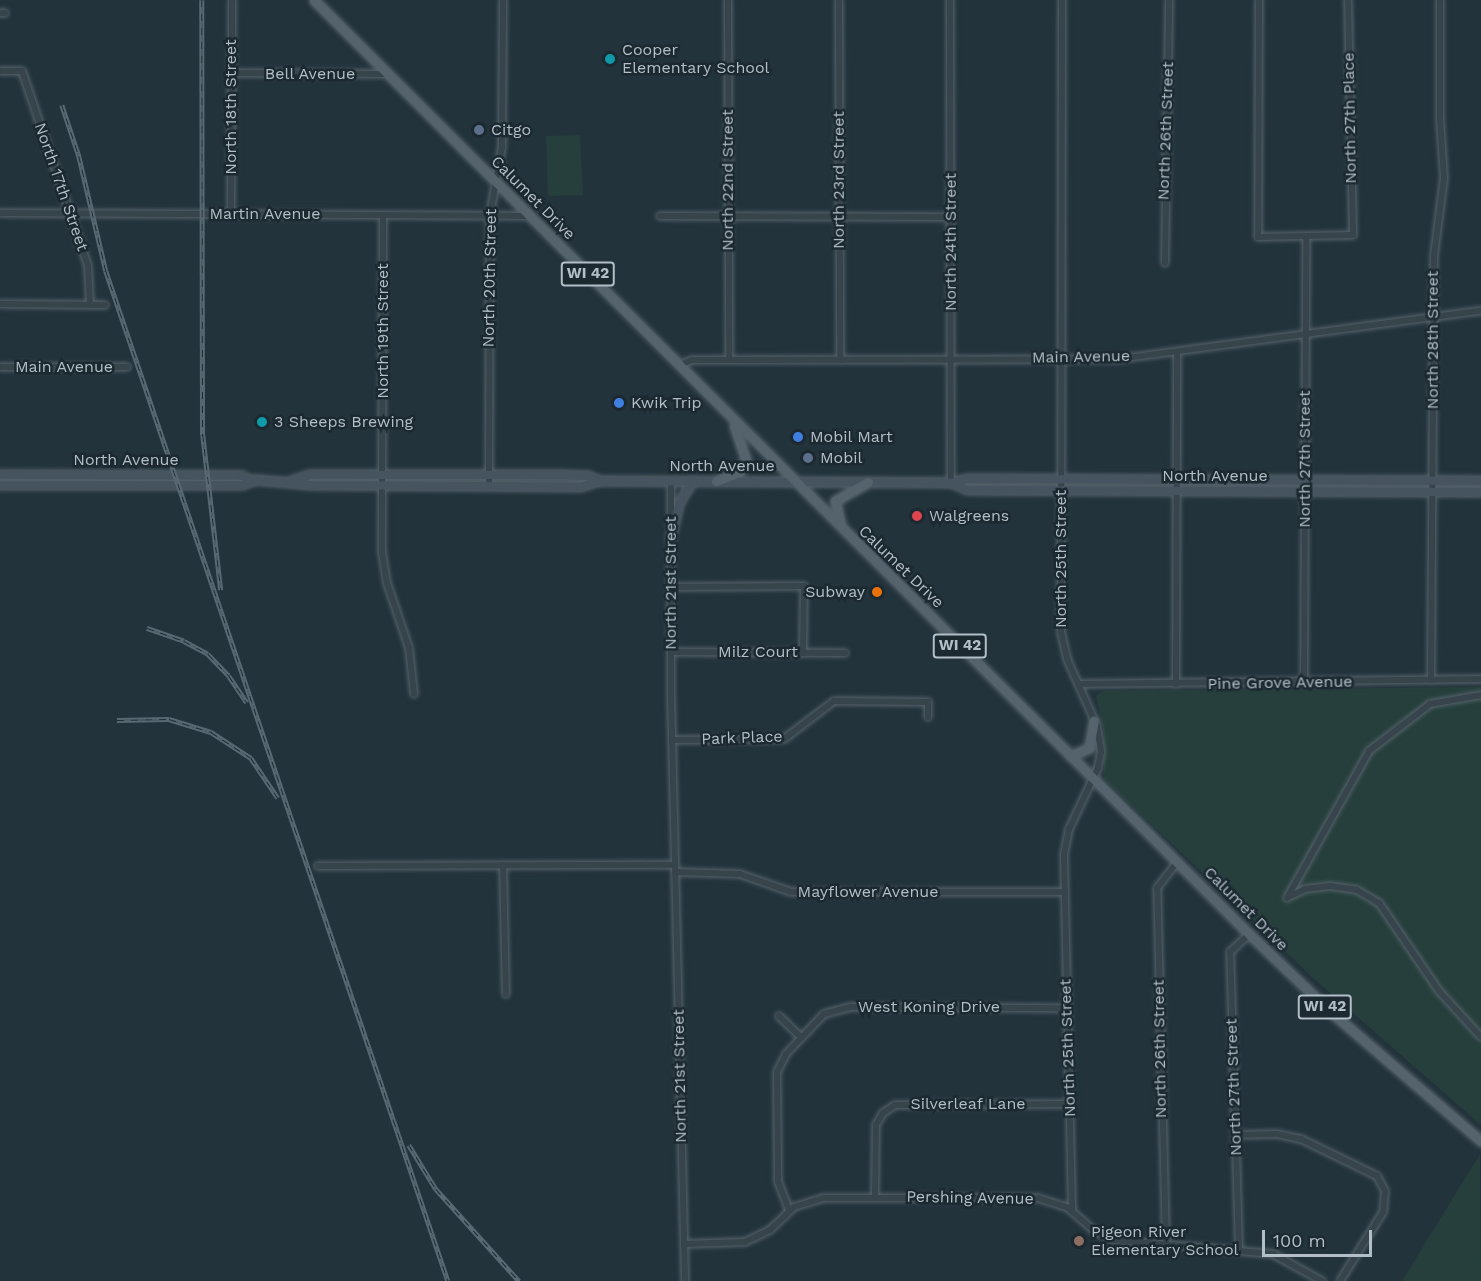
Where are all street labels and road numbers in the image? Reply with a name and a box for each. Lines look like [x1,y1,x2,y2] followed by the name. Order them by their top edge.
[221,39,241,175] street label: North 18th Street
[1339,52,1361,184] street label: North 27th Place
[1154,61,1178,201] street label: North 26th Street
[264,64,356,84] street label: Bell Avenue
[718,109,738,251] street label: North 22nd Street
[829,111,849,249] street label: North 23rd Street
[30,120,92,254] street label: North 17th Street
[487,152,579,244] street label: Calumet Drive
[941,173,961,311] street label: North 24th Street
[209,204,321,224] street label: Martin Avenue
[479,208,501,348] street label: North 20th Street
[560,262,616,286] road number: WI 42
[373,263,393,399] street label: North 19th Street
[1423,271,1443,409] street label: North 28th Street
[1031,347,1131,367] street label: Main Avenue
[15,357,113,377] street label: Main Avenue
[1295,390,1315,528] street label: North 27th Street
[73,450,179,470] street label: North Avenue
[669,456,775,476] street label: North Avenue
[1162,466,1268,486] street label: North Avenue
[1051,490,1071,628] street label: North 25th Street
[661,516,681,650] street label: North 21st Street
[854,522,948,612] street label: Calumet Drive
[932,634,988,658] road number: WI 42
[718,642,798,662] street label: Milz Court
[1207,672,1353,694] street label: Pine Grove Avenue
[701,727,783,749] street label: Park Place
[1200,863,1292,955] street label: Calumet Drive
[797,882,939,902] street label: Mayflower Avenue
[1056,979,1080,1117] street label: North 25th Street
[1149,980,1171,1118] street label: North 26th Street
[1296,995,1354,1019] road number: WI 42
[858,997,1000,1017] street label: West Koning Drive
[669,1009,691,1143] street label: North 21st Street
[1222,1018,1246,1156] street label: North 27th Street
[910,1094,1026,1114] street label: Silverleaf Lane
[906,1187,1034,1209] street label: Pershing Avenue

